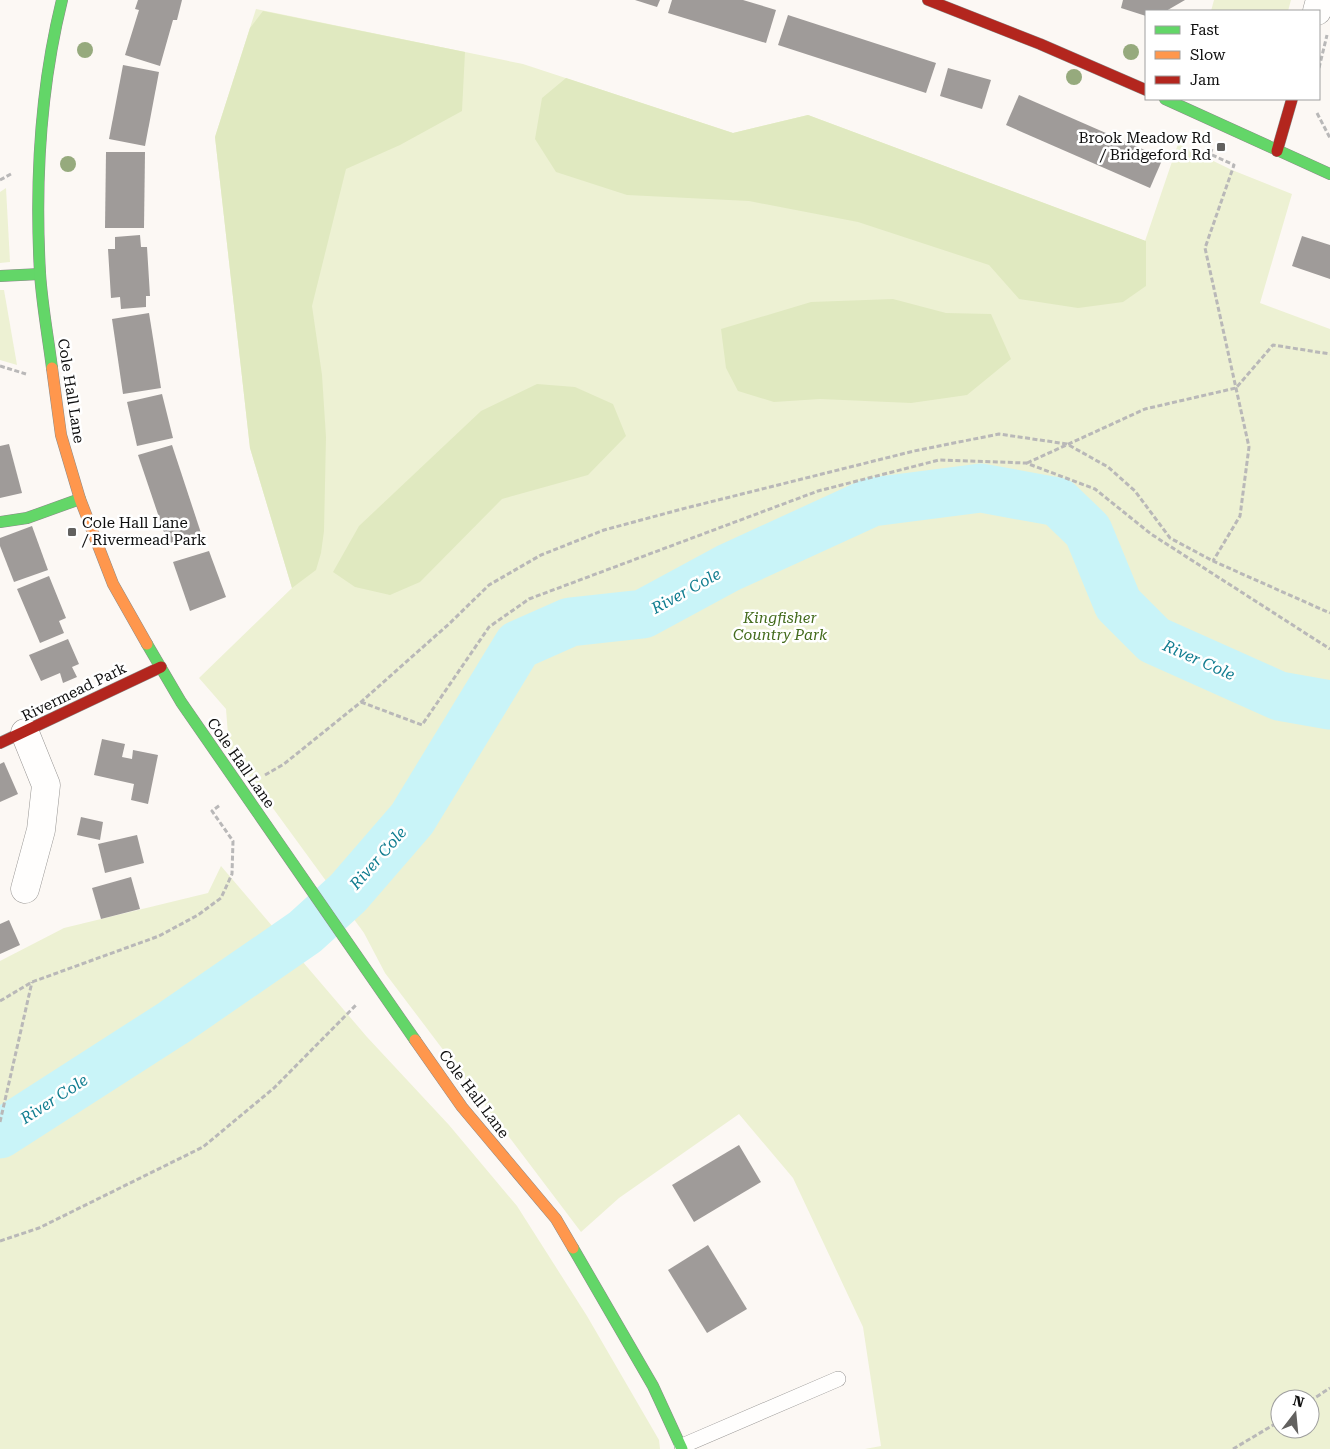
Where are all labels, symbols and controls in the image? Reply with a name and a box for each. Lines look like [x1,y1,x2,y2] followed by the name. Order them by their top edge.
[1145,10,1320,100] legend
[1190,21,1220,39] text: Fast
[1190,46,1226,64] text: Slow
[1190,71,1220,89] text: Jam
[1078,129,1211,164] place label: Brook Meadow Rd / Bridgeford Rd
[1215,141,1227,153] marker: Brook Meadow Rd / Bridgeford Rd
[54,337,88,445] street label: Cole Hall Lane
[81,514,207,549] place label: Cole Hall Lane / Rivermead Park
[66,526,78,538] marker: Cole Hall Lane / Rivermead Park
[647,564,724,618] water label: River Cole
[733,609,828,644] park label: Kingfisher Country Park
[1159,635,1238,684] water label: River Cole
[19,659,130,725] street label: Rivermead Park
[203,715,279,811] street label: Cole Hall Lane
[345,823,410,894] water label: River Cole
[435,1046,513,1142] street label: Cole Hall Lane
[16,1070,91,1128] water label: River Cole
[1270,1389,1320,1439] north arrow
[1291,1392,1306,1411] text: N

